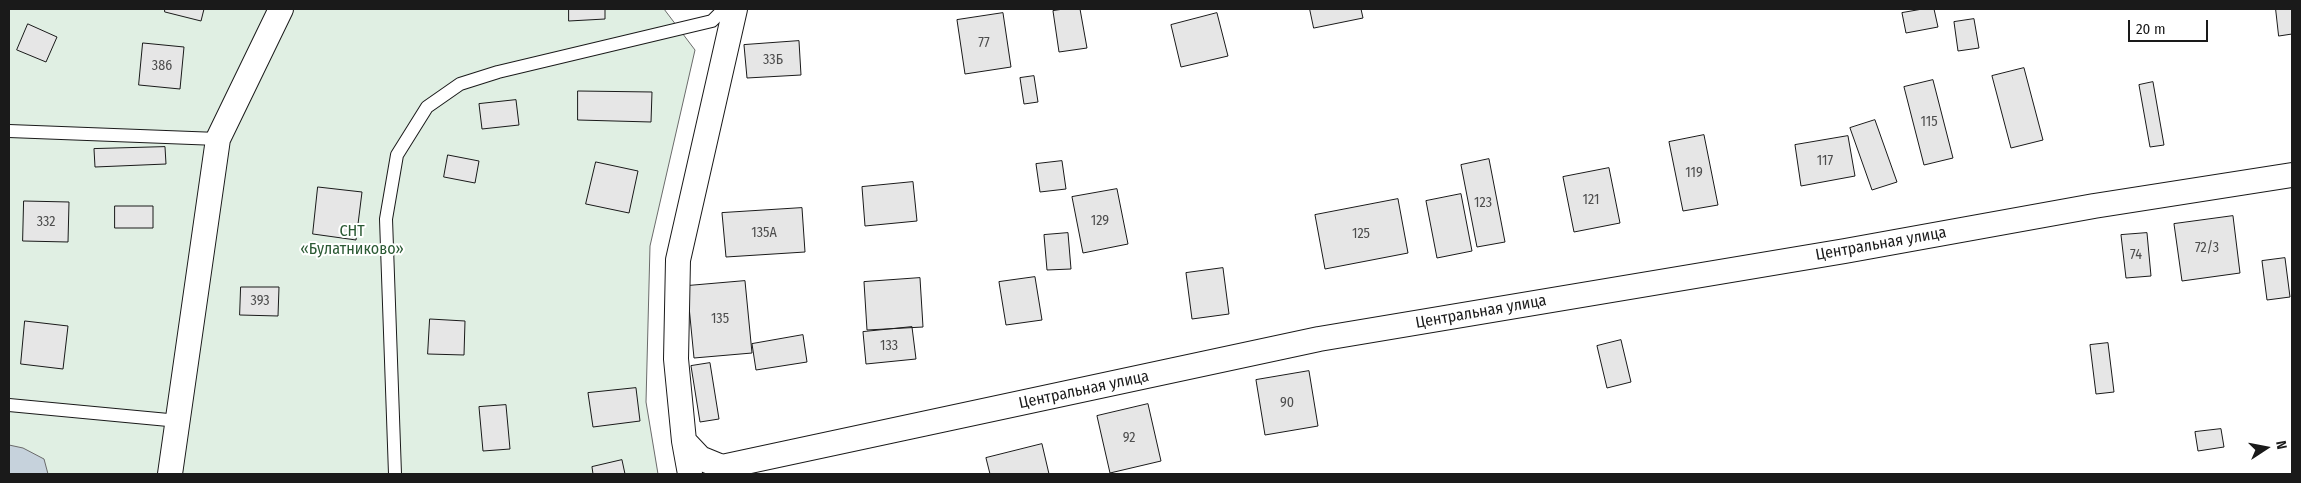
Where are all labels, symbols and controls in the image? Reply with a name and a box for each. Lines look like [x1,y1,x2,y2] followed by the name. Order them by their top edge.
[2131,10,2211,42] scale bar
[2136,20,2166,38] text: 20 m
[978,35,990,51] house number: 77
[763,52,783,68] house number: 33Б
[152,58,172,74] house number: 386
[1920,114,1938,130] house number: 115
[1817,153,1833,169] house number: 117
[1685,165,1703,181] house number: 119
[1583,192,1599,208] house number: 121
[1474,195,1492,211] house number: 123
[1091,213,1109,229] house number: 129
[37,214,55,230] house number: 332
[300,222,404,260] park label: СНТ «Булатниково»
[1814,223,1948,265] street label: Центральная улица
[751,225,777,241] house number: 135А
[1352,226,1370,242] house number: 125
[2195,240,2219,256] house number: 72/3
[2130,247,2142,263] house number: 74
[1414,291,1548,333] street label: Центральная улица
[251,293,269,309] house number: 393
[711,311,729,327] house number: 135
[880,338,898,354] house number: 133
[1017,367,1151,413] street label: Центральная улица
[1280,395,1294,411] house number: 90
[2241,423,2291,473] north arrow
[1123,430,1135,446] house number: 92
[2272,439,2290,451] text: N

